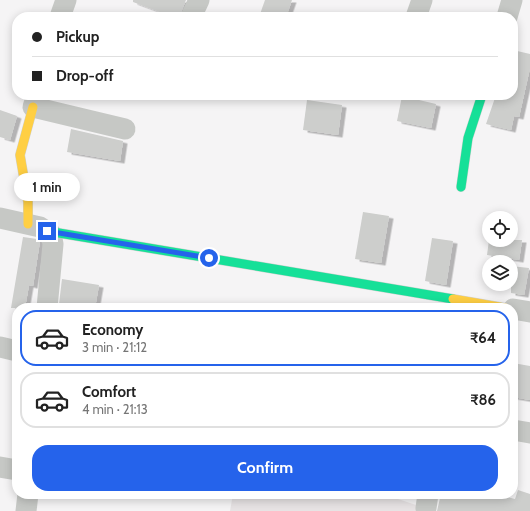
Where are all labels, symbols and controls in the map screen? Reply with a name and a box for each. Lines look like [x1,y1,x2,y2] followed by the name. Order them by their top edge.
[56,28,99,46] text: Pickup
[56,67,114,85] text: Drop-off
[14,173,80,201] callout: 1 min
[32,179,62,195] text: 1 min
[482,211,518,291] map controls
[482,211,518,247] button: locate
[38,222,56,240] route end
[200,249,218,267] route start
[482,255,518,291] button: layers
[34,320,70,356] icon: car
[82,321,143,339] text: Economy
[470,329,496,347] text: ₹64
[82,339,147,355] text: 3 min · 21:12
[34,382,70,418] icon: car
[82,383,136,401] text: Comfort
[470,391,496,409] text: ₹86
[82,401,148,417] text: 4 min · 21:13
[32,445,498,491] button: Confirm

